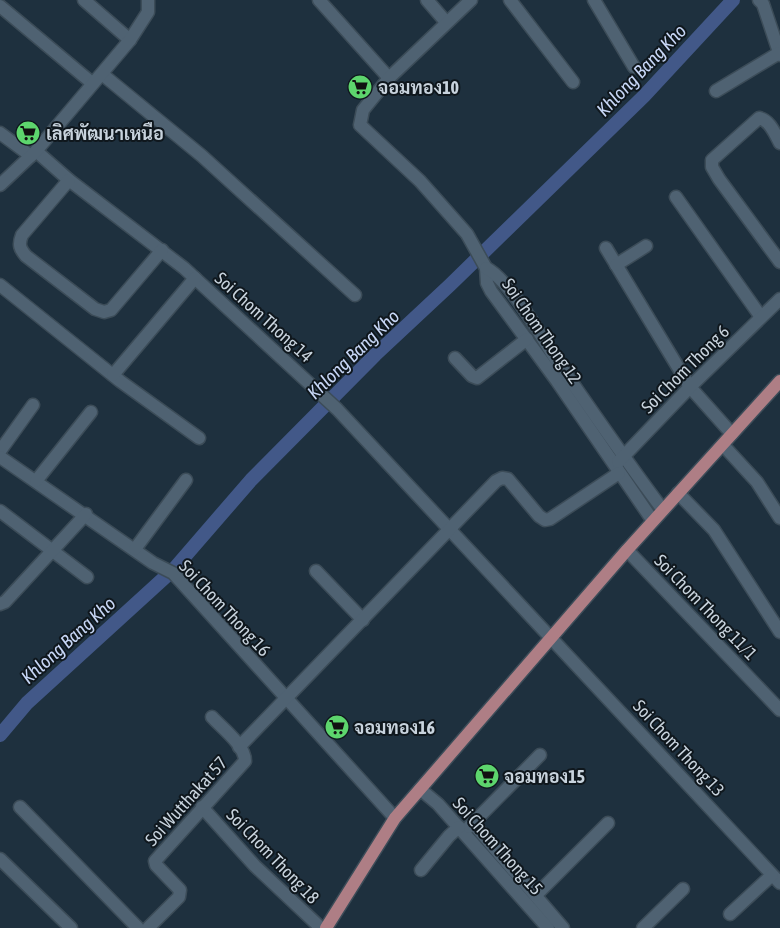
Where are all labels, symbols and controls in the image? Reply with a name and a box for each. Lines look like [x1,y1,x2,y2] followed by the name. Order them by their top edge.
[592,19,690,120] water label: Khlong Bang Kho
[347,74,373,100] supermarket icon: จอมทอง10
[378,77,459,98] place label: จอมทอง10
[15,120,41,146] supermarket icon: เลิศพัฒนาเหนือ
[46,122,164,144] place label: เลิศพัฒนาเหนือ
[211,268,317,366] street label: Soi Chom Thong 14
[498,274,586,388] street label: Soi Chom Thong 12
[303,305,404,403] water label: Khlong Bang Kho
[637,321,733,417] street label: Soi Chom Thong 6
[650,550,762,664] street label: Soi Chom Thong 11/1
[175,556,275,660] street label: Soi Chom Thong 16
[16,592,120,688] water label: Khlong Bang Kho
[629,696,729,800] street label: Soi Chom Thong 13
[324,714,350,740] supermarket icon: จอมทอง16
[354,717,435,738] place label: จอมทอง16
[141,752,231,850] street label: Soi Wutthakat 57
[474,763,500,789] supermarket icon: จอมทอง15
[504,766,585,787] place label: จอมทอง15
[449,793,547,899] street label: Soi Chom Thong 15
[222,804,324,908] street label: Soi Chom Thong 18

